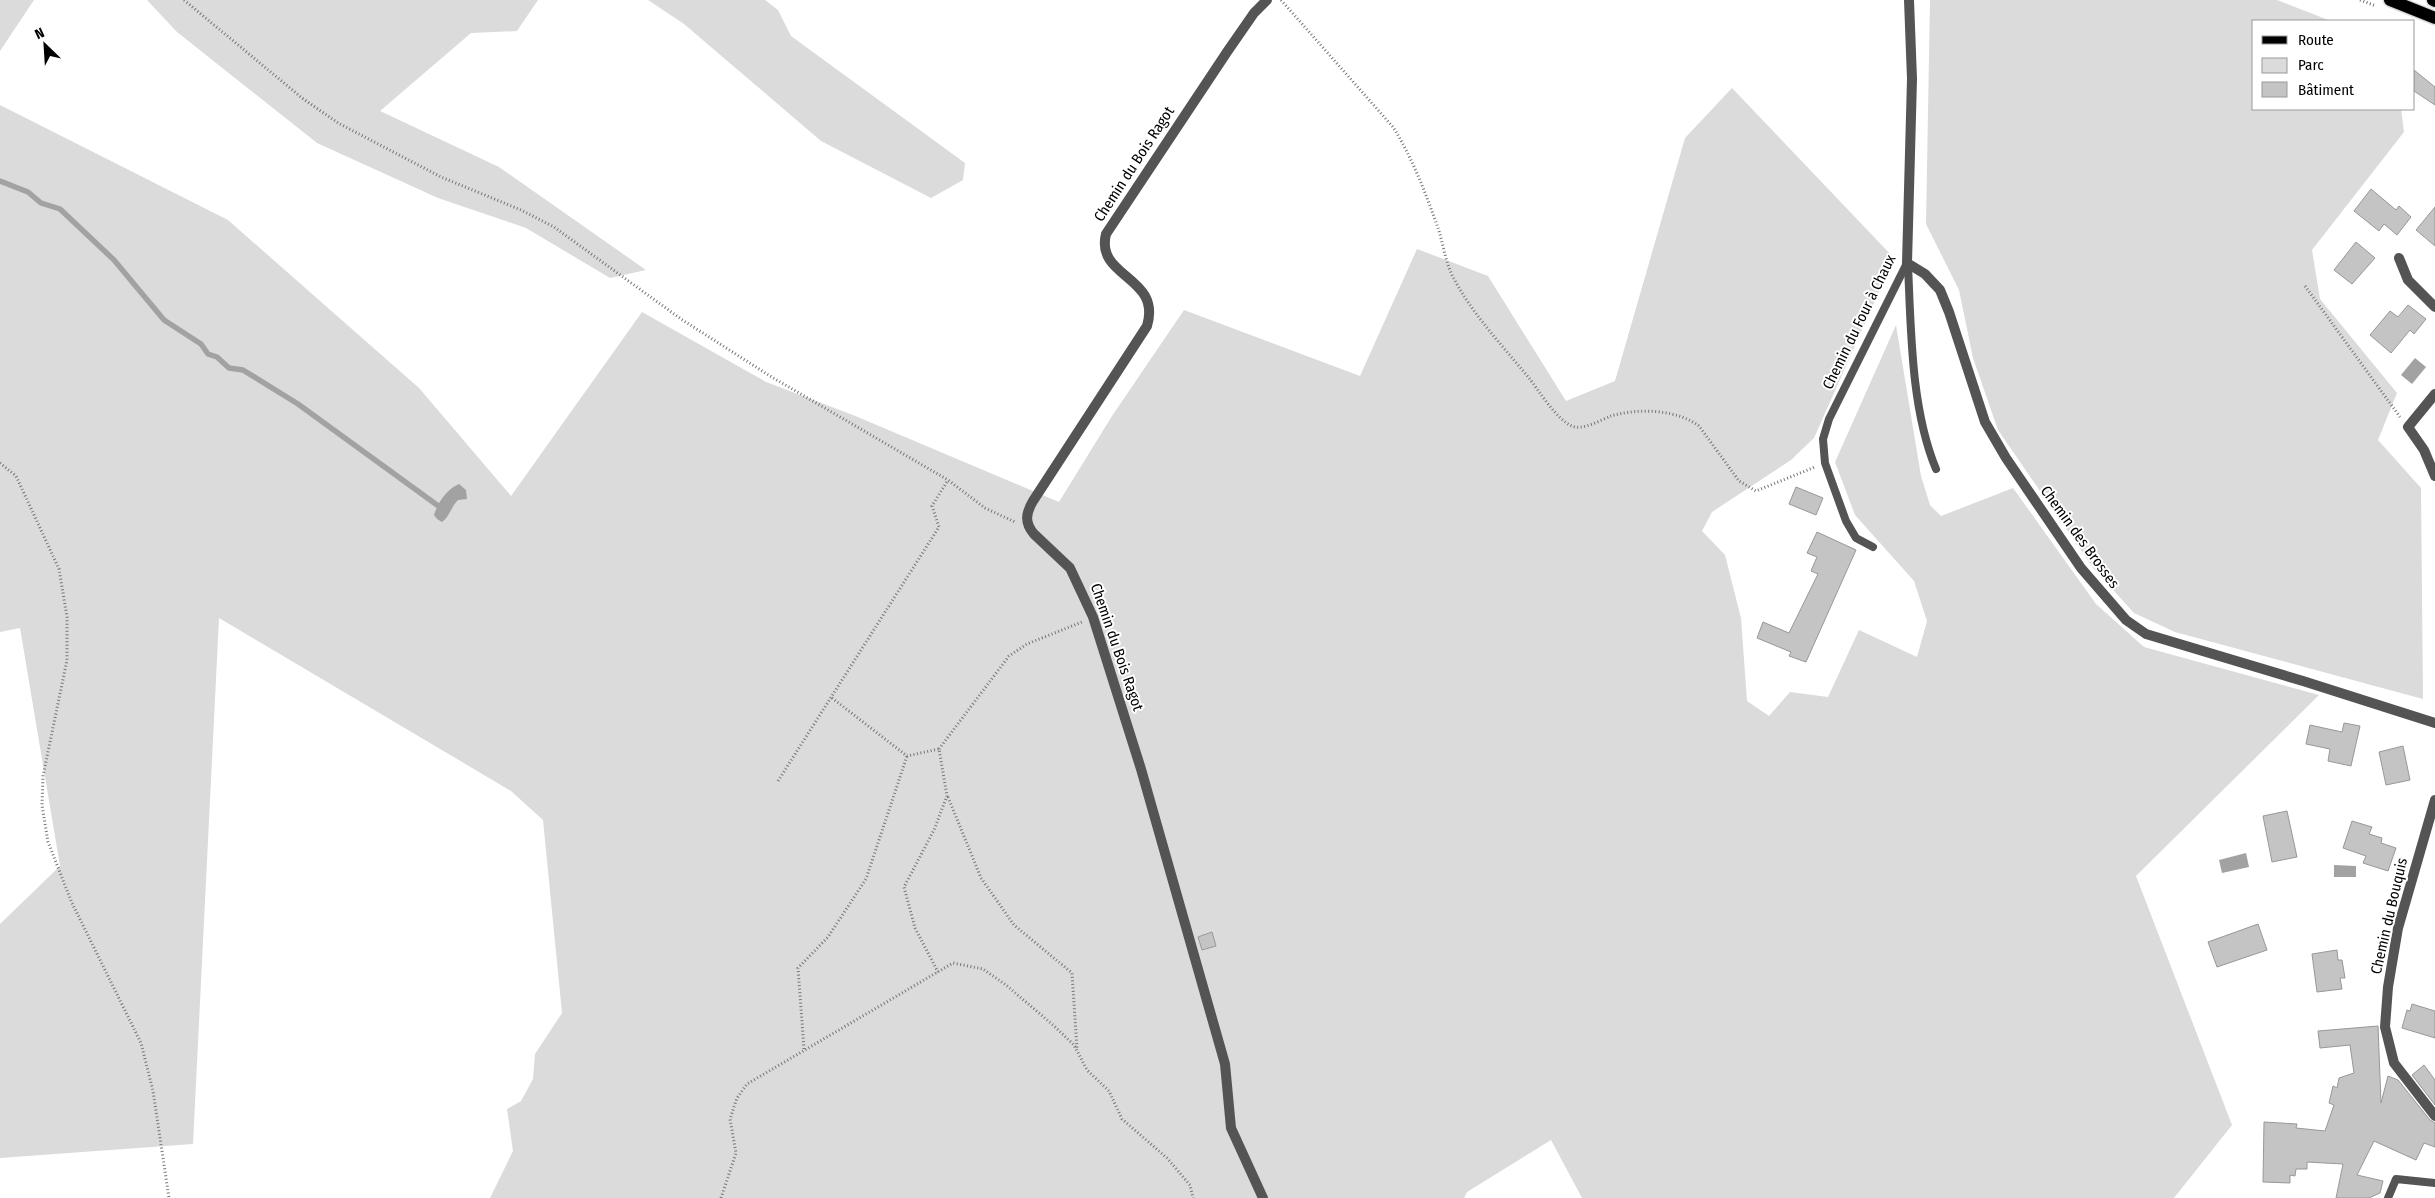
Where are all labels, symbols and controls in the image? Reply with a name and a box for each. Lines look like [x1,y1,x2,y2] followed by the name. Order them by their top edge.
[20,20,70,70] north arrow
[2252,20,2415,110] legend
[32,24,47,43] text: N
[2298,31,2334,49] text: Route
[2298,56,2324,74] text: Parc
[2298,81,2354,99] text: Bâtiment
[1090,103,1178,225] street label: Chemin du Bois Ragot
[1819,251,1900,392] street label: Chemin du Four à Chaux
[2037,482,2123,592] street label: Chemin des Brosses
[1087,581,1147,713] street label: Chemin du Bois Ragot
[2367,856,2411,976] street label: Chemin du Bouquis

